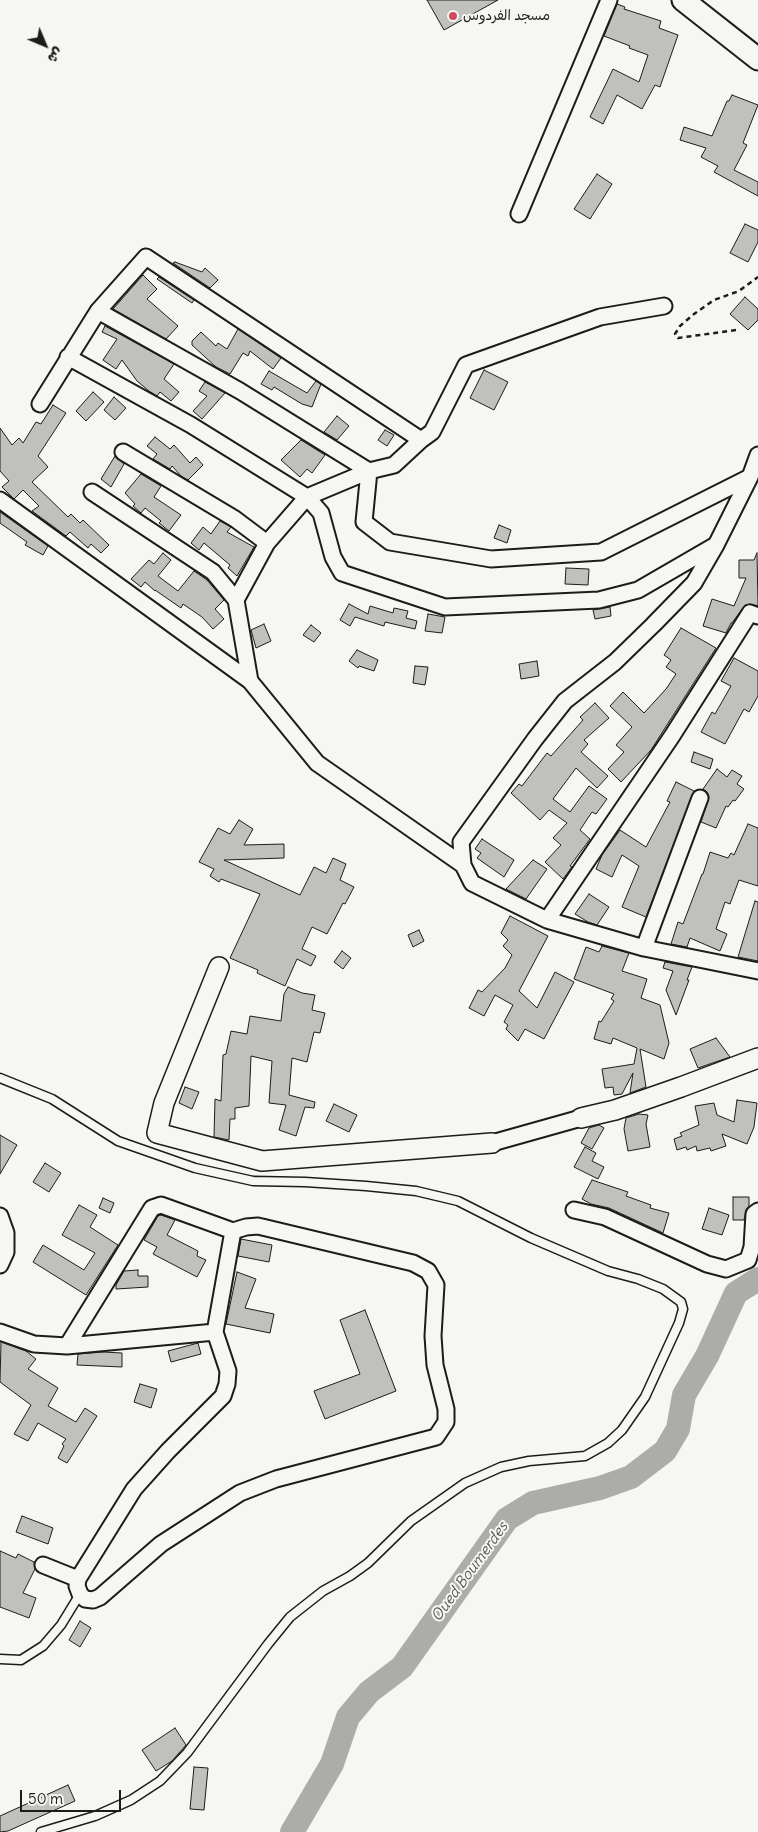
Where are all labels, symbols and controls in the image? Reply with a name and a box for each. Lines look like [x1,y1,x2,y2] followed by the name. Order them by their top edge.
[463,8,550,24] place label: مسجد الفردوس
[447,10,459,22] marker: مسجد الفردوس
[20,20,70,70] north arrow
[44,44,67,67] text: ش
[428,1519,512,1625] water label: Oued Boumerdes
[22,1780,124,1812] scale bar
[28,1789,63,1808] text: 50 m

